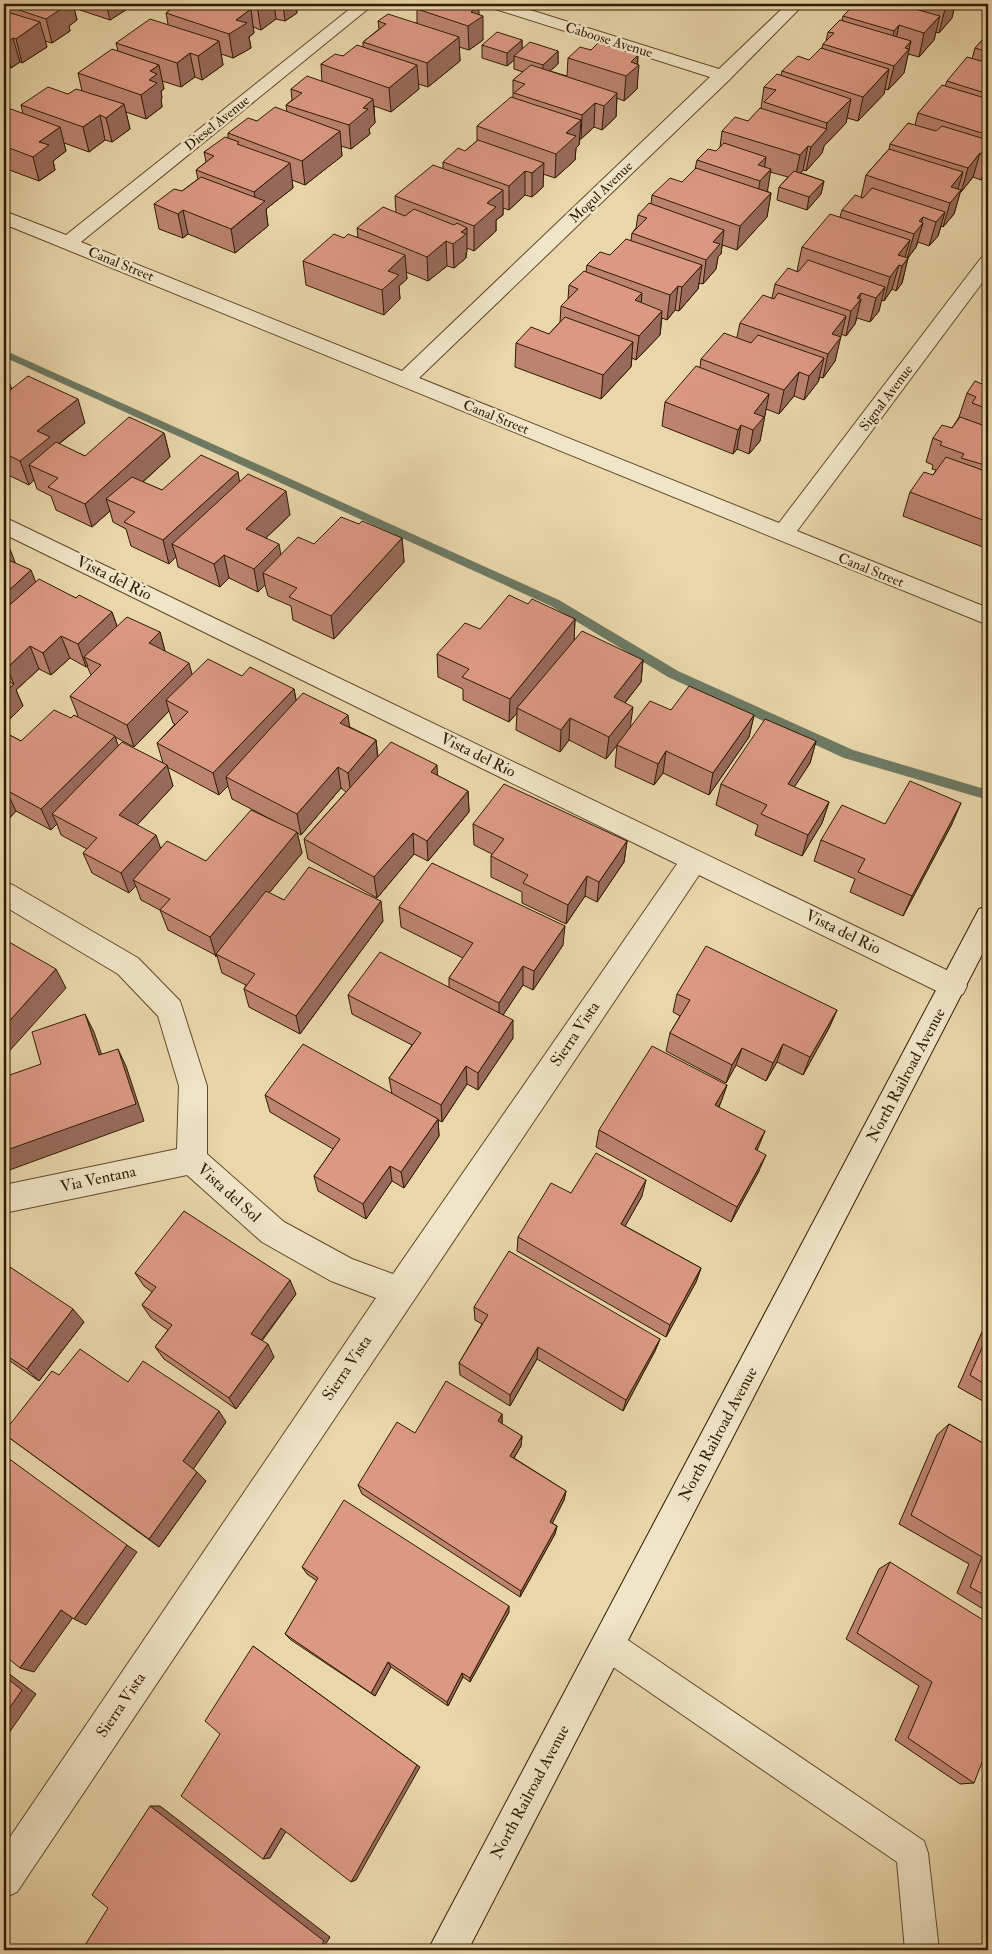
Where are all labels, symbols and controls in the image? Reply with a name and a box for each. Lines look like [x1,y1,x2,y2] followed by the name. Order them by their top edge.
[563,19,655,61] street label: Caboose Avenue
[181,92,253,154] street label: Diesel Avenue
[566,158,636,226] street label: Mogul Avenue
[86,243,157,285] street label: Canal Street
[856,361,916,434] street label: Signal Avenue
[461,396,532,438] street label: Canal Street
[836,549,907,591] street label: Canal Street
[73,551,155,605] street label: Vista del Rio
[437,728,519,782] street label: Vista del Rio
[802,905,884,959] street label: Vista del Rio
[546,997,604,1070] street label: Sierra Vista
[862,1004,950,1145] street label: North Railroad Avenue
[193,1159,265,1227] street label: Vista del Sol
[58,1161,138,1197] street label: Via Ventana
[318,1331,376,1404] street label: Sierra Vista
[674,1363,762,1504] street label: North Railroad Avenue
[92,1668,150,1741] street label: Sierra Vista
[486,1721,574,1862] street label: North Railroad Avenue

